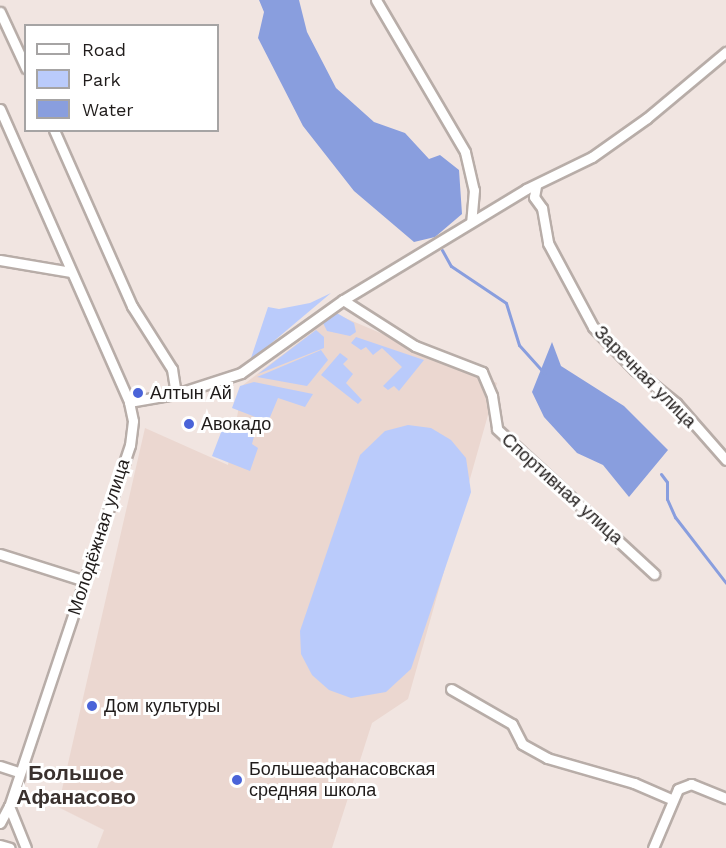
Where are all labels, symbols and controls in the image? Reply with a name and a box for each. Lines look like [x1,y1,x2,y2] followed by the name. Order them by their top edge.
[24,24,219,132] legend
[82,39,126,60] text: Road
[82,69,121,90] text: Park
[82,99,134,120] text: Water
[590,322,700,432] street label: Заречная улица
[150,382,232,404] place label: Алтын Ай
[131,386,145,400] marker: Алтын Ай
[201,413,271,435] place label: Авокадо
[182,417,196,431] marker: Авокадо
[497,429,627,549] street label: Спортивная улица
[64,456,134,618] street label: Молодёжная улица
[104,695,220,717] place label: Дом культуры
[85,699,99,713] marker: Дом культуры
[249,759,435,802] place label: Большеафанасовская средняя школа
[16,760,136,810] district label: Большое Афанасово
[230,773,244,787] marker: Большеафанасовская средняя школа

